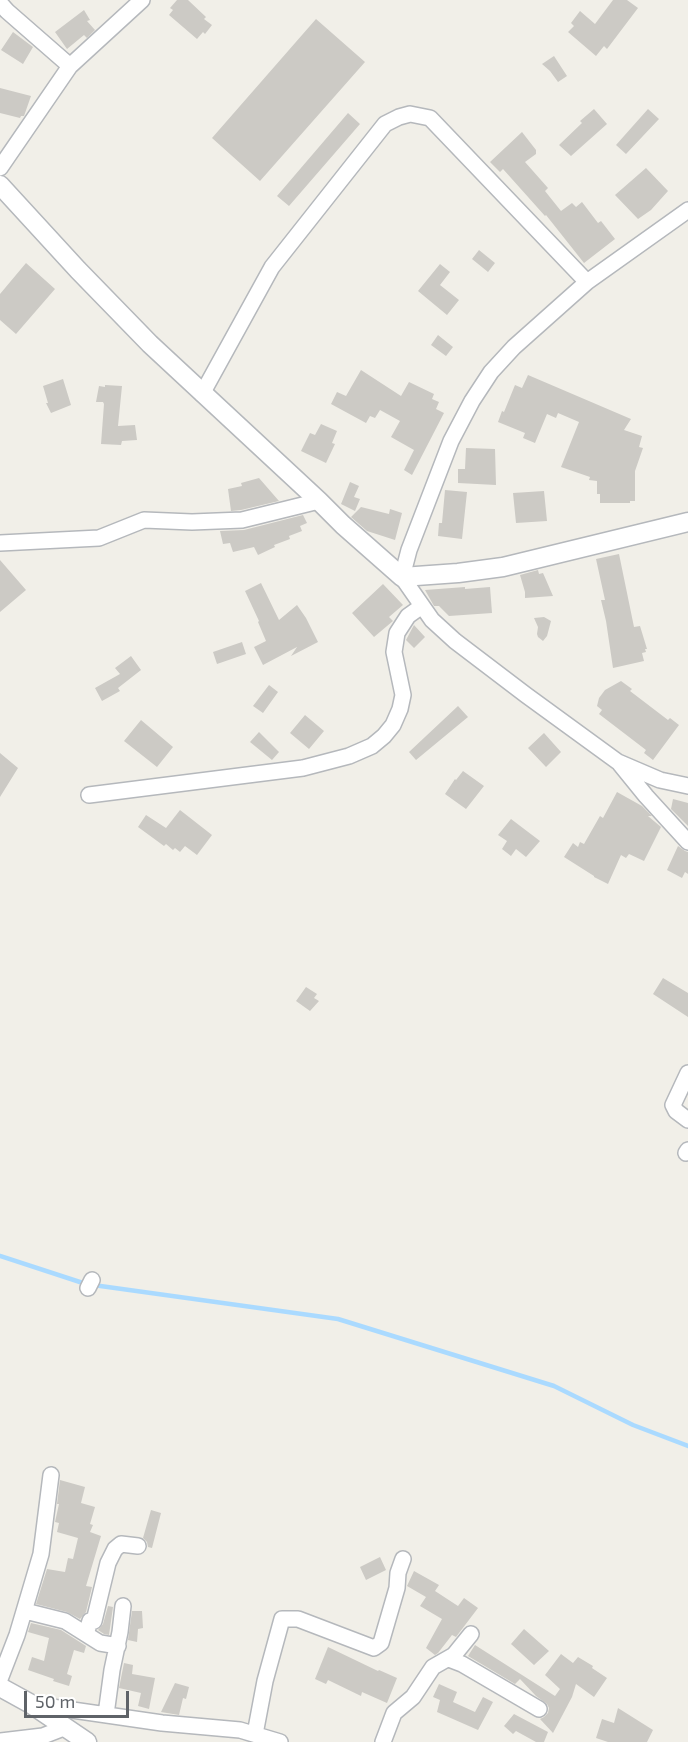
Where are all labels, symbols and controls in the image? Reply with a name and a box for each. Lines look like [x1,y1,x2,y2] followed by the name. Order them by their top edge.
[27,1679,132,1717] scale bar
[35,1690,75,1712] text: 50 m

